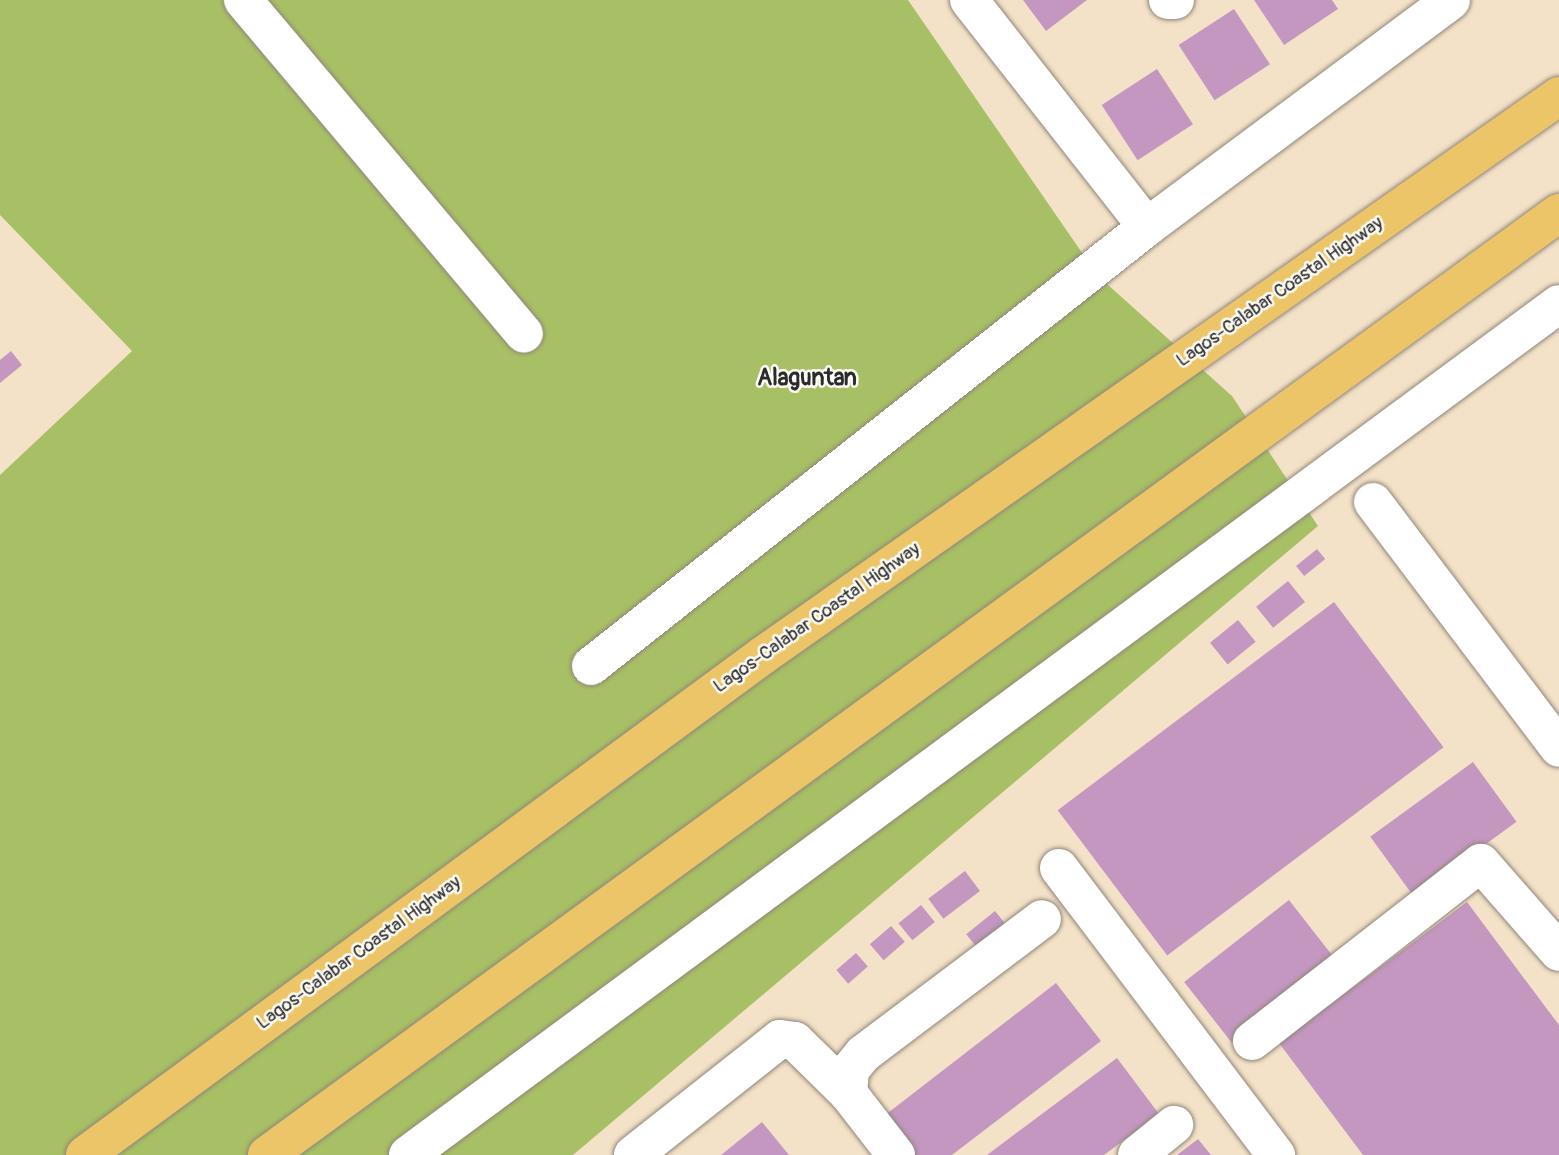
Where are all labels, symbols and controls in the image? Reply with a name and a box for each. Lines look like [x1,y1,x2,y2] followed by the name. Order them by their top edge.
[1172,212,1388,372] street label: Lagos-Calabar Coastal Highway
[757,364,857,392] district label: Alaguntan
[709,538,925,698] street label: Lagos-Calabar Coastal Highway
[252,871,466,1035] street label: Lagos-Calabar Coastal Highway

